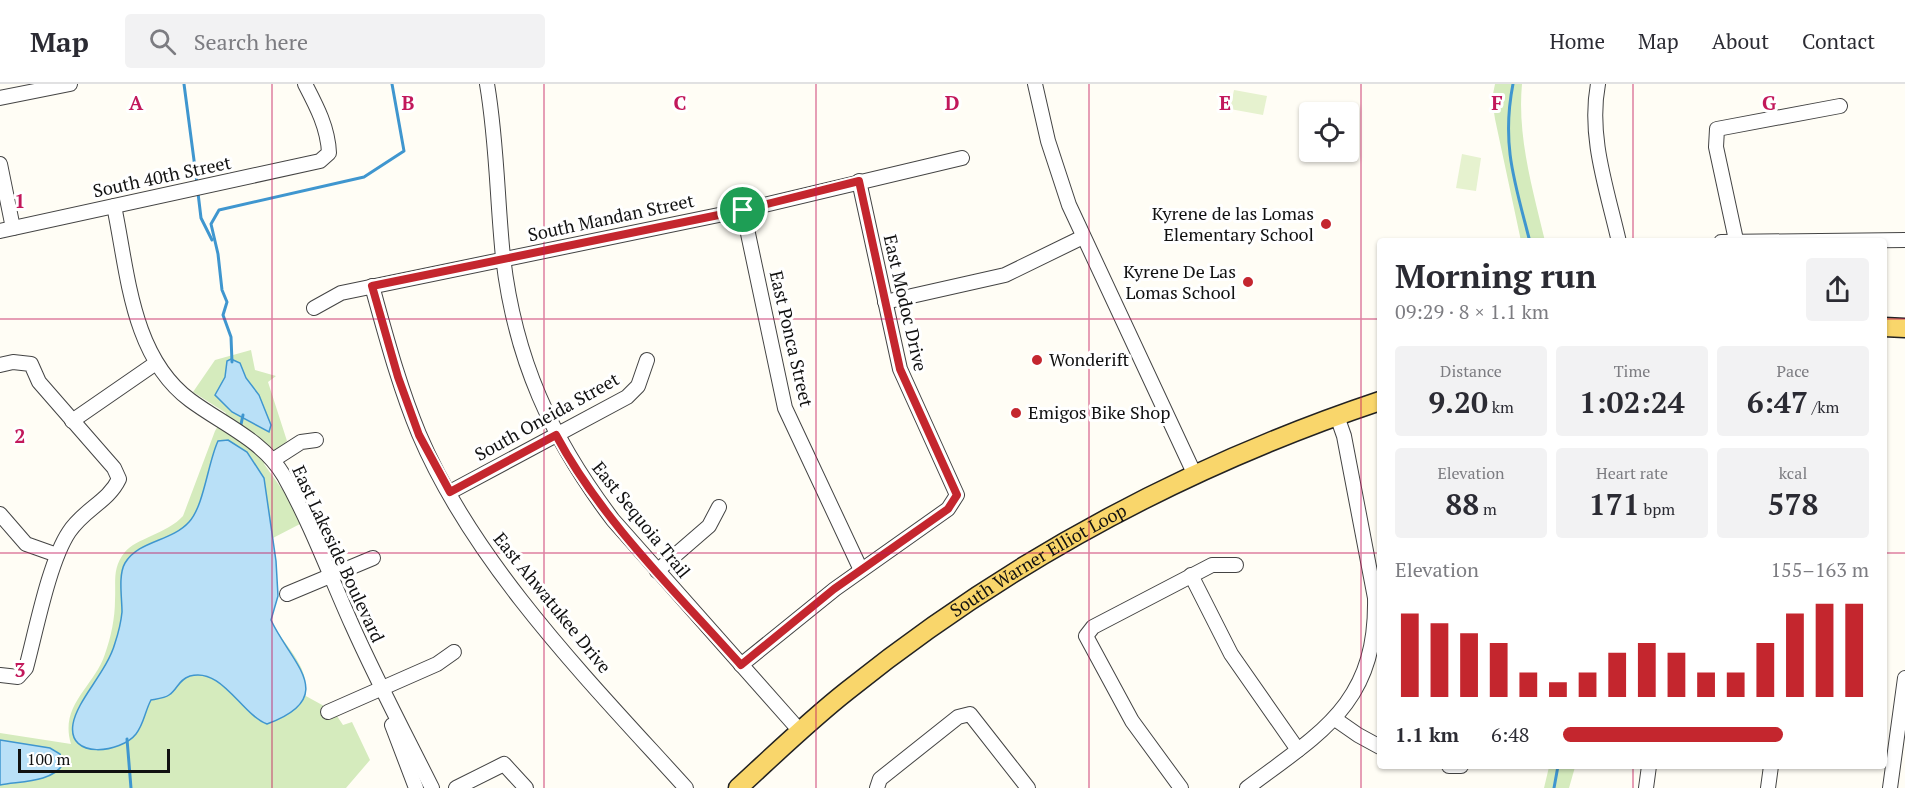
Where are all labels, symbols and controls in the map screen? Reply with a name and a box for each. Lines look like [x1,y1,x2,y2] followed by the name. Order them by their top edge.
[125,14,545,68] search box
[30,23,89,60] text: Map
[146,25,179,58] icon: search
[194,27,308,56] text: Search here
[1549,27,1605,55] text: Home
[1638,27,1679,55] text: Map
[1712,27,1769,55] text: About
[1802,27,1875,55] text: Contact
[129,89,144,116] text: A
[402,89,415,116] text: B
[673,89,687,116] text: C
[945,89,959,116] text: D
[1219,89,1231,116] text: E
[1491,89,1503,116] text: F
[1762,89,1776,116] text: G
[1299,102,1359,162] map controls
[1299,102,1359,162] button: locate
[91,150,233,202] street label: South 40th Street
[717,184,768,235] pin
[14,187,26,214] text: 1
[526,188,696,246] street label: South Mandan Street
[726,193,759,226] icon: arrive
[1152,201,1314,246] place label: Kyrene de las Lomas Elementary School
[1319,217,1333,231] marker: Kyrene de las Lomas Elementary School
[879,232,933,373] street label: East Modoc Drive
[1395,254,1597,297] text: Morning run
[1806,258,1869,321] button: share
[1123,259,1236,304] place label: Kyrene De Las Lomas School
[765,268,819,410] street label: East Ponca Street
[1241,275,1255,289] marker: Kyrene De Las Lomas School
[1395,298,1549,325] text: 09:29 · 8 × 1.1 km
[1049,347,1130,371] place label: Wonderift
[1030,353,1044,367] marker: Wonderift
[1440,360,1502,382] text: Distance
[1614,360,1650,382] text: Time
[1777,360,1809,382] text: Pace
[470,366,623,466] street label: South Oneida Street
[1428,382,1488,422] text: 9.20
[1579,382,1685,422] text: 1:02:24
[1747,382,1808,422] text: 6:47
[1488,396,1514,418] text: km
[1808,396,1839,418] text: /km
[1028,400,1170,424] place label: Emigos Bike Shop
[1009,406,1023,420] marker: Emigos Bike Shop
[14,422,26,449] text: 2
[587,456,696,583] street label: East Sequoia Trail
[287,461,391,646] street label: East Lakeside Boulevard
[1437,462,1505,484] text: Elevation
[1596,462,1668,484] text: Heart rate
[1779,462,1807,484] text: kcal
[1445,484,1479,524] text: 88
[1589,484,1640,524] text: 171
[1768,484,1818,524] text: 578
[945,498,1130,622] street label: South Warner Elliot Loop
[1479,498,1497,520] text: m
[1640,498,1675,520] text: bpm
[489,527,617,678] street label: East Ahwatukee Drive
[1395,556,1479,583] text: Elevation
[1770,556,1869,583] text: 155–163 m
[14,656,26,683] text: 3
[1395,721,1459,748] text: 1.1 km
[1491,721,1530,748] text: 6:48
[18,746,170,774] scale bar
[27,748,70,770] text: 100 m

